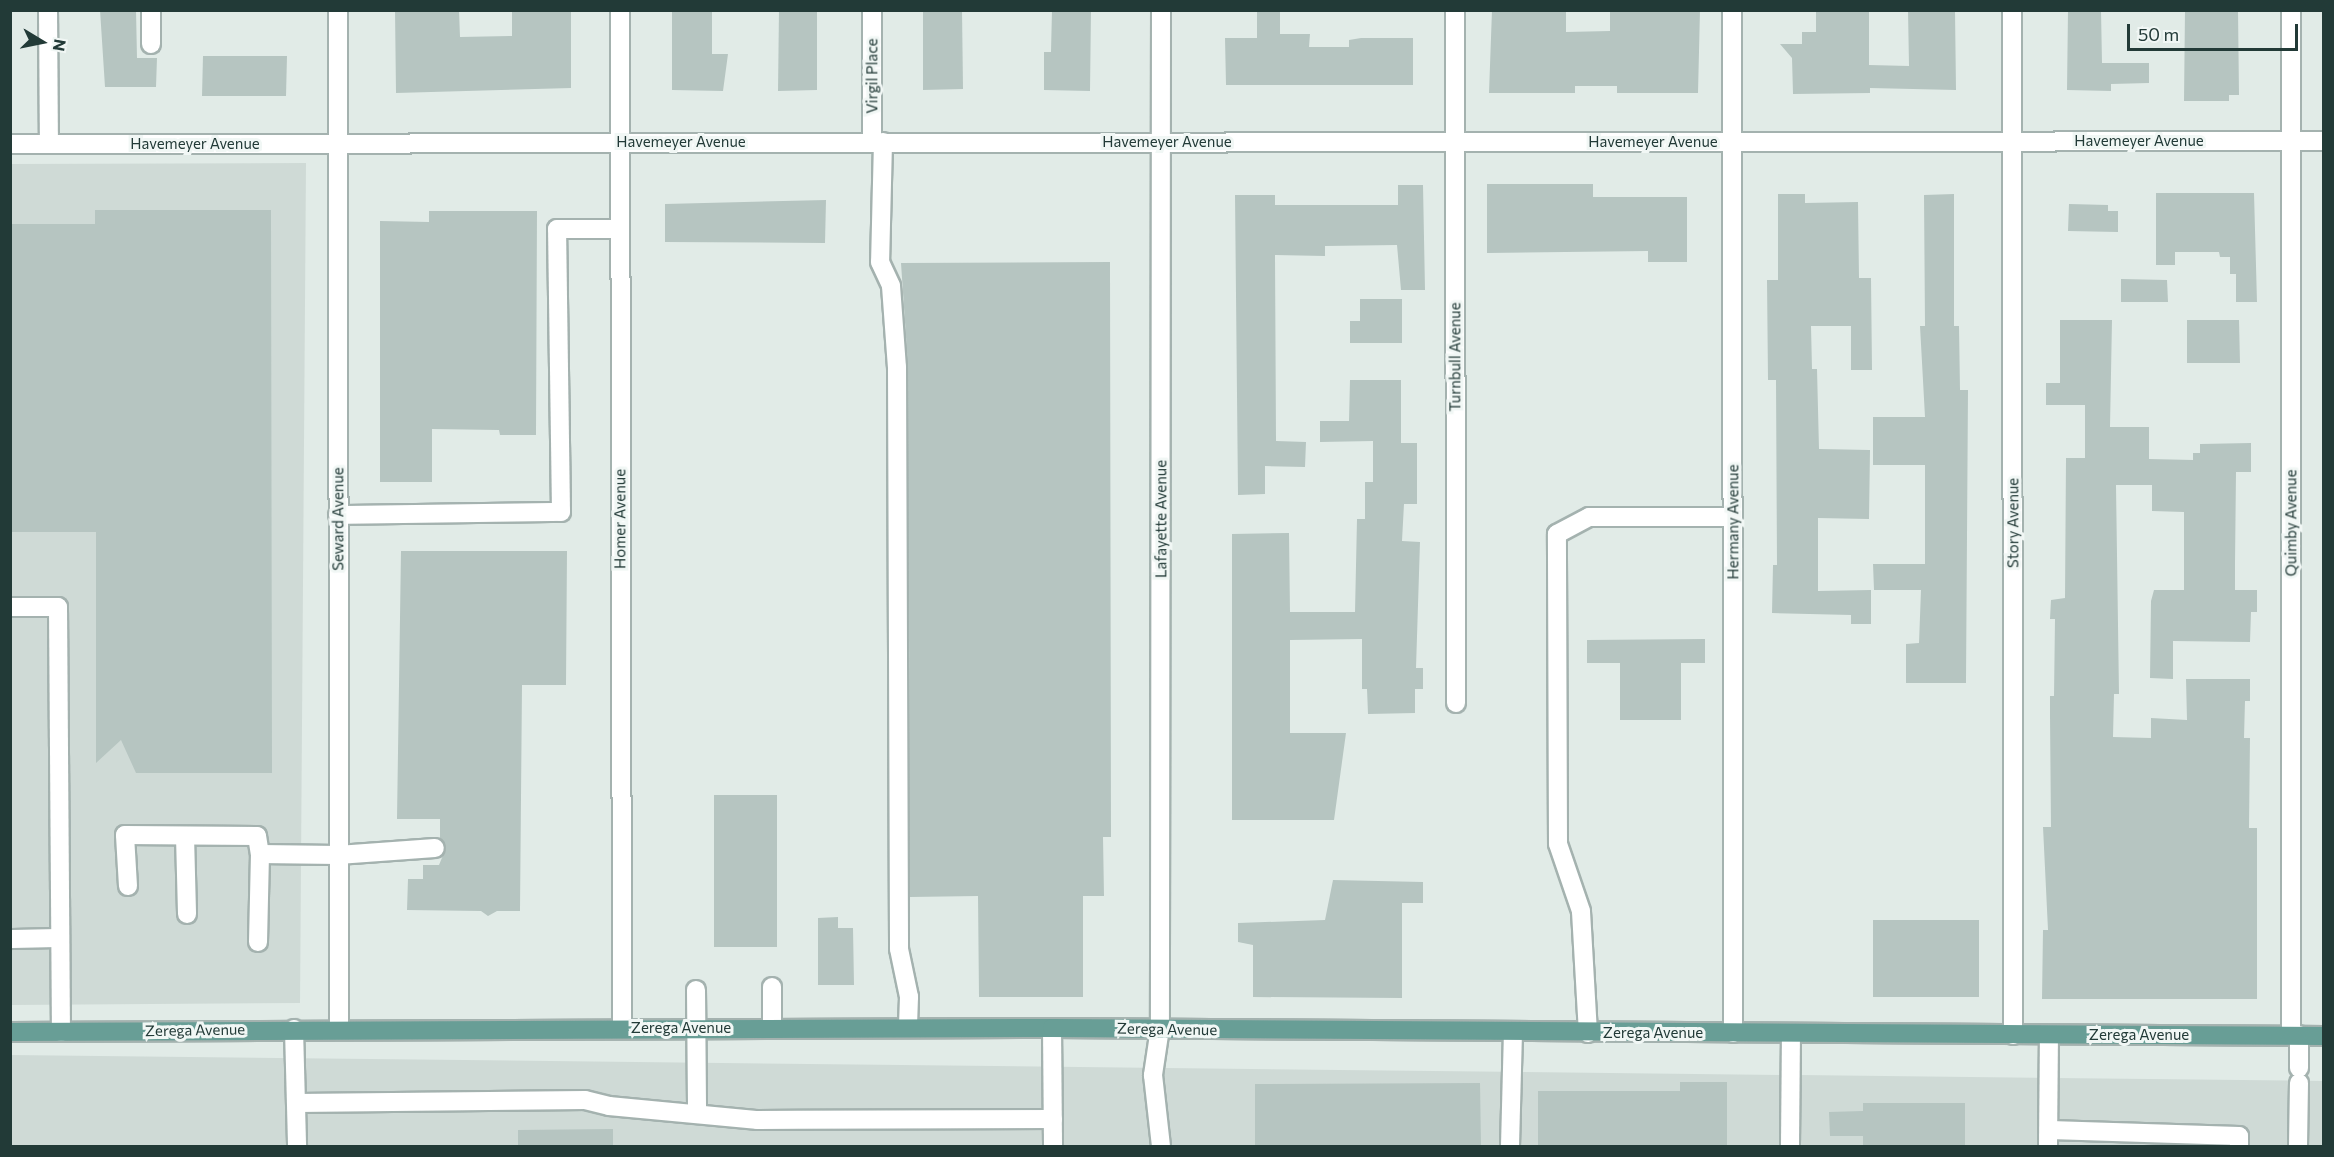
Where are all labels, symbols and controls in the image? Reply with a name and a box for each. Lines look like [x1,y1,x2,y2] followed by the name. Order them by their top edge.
[12,12,72,72] north arrow
[2130,12,2301,50] scale bar
[2138,23,2179,45] text: 50 m
[50,38,71,53] text: N
[863,38,881,114] street label: Virgil Place
[2074,132,2204,150] street label: Havemeyer Avenue
[616,133,746,151] street label: Havemeyer Avenue
[1102,133,1232,151] street label: Havemeyer Avenue
[1588,133,1718,151] street label: Havemeyer Avenue
[130,135,260,153] street label: Havemeyer Avenue
[1446,302,1464,412] street label: Turnbull Avenue
[1152,460,1170,578] street label: Lafayette Avenue
[1724,464,1742,580] street label: Hermany Avenue
[329,467,347,571] street label: Seward Avenue
[611,469,629,569] street label: Homer Avenue
[2282,470,2300,576] street label: Quimby Avenue
[2004,478,2022,568] street label: Story Avenue
[631,1019,731,1037] street label: Zerega Avenue
[1117,1019,1217,1039] street label: Zerega Avenue
[145,1020,245,1040] street label: Zerega Avenue
[1603,1024,1703,1042] street label: Zerega Avenue
[2089,1026,2189,1044] street label: Zerega Avenue

